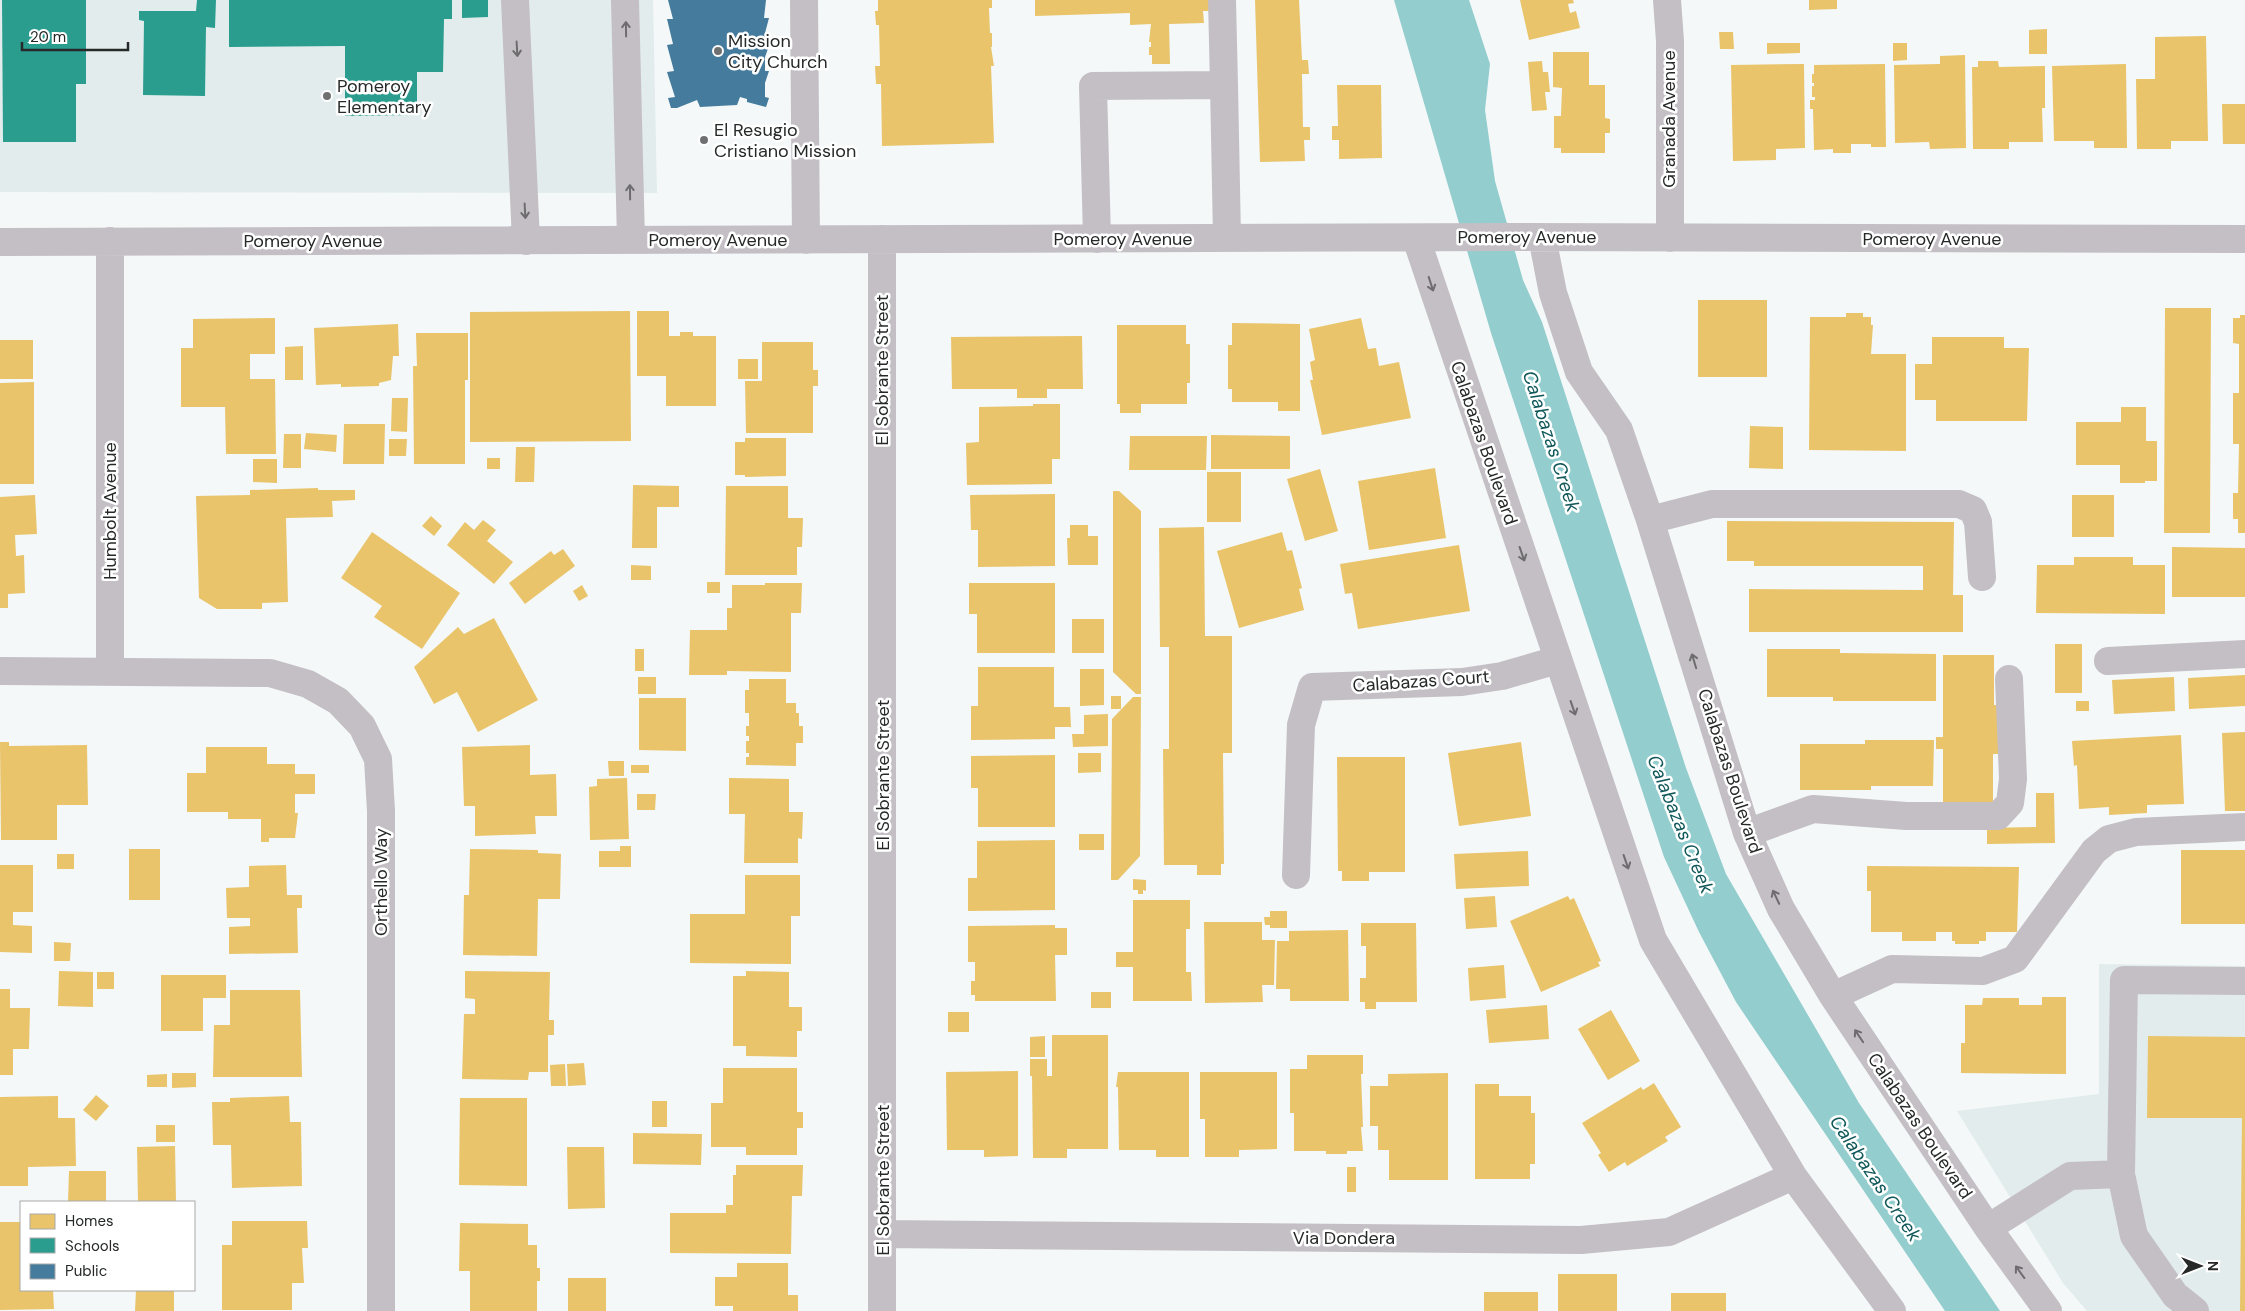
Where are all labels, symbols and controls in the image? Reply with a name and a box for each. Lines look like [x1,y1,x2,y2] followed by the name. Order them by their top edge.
[22,20,129,52] scale bar
[621,21,631,38] one-way arrow
[30,27,66,47] text: 20 m
[728,29,828,74] place label: Mission City Church
[512,40,521,56] one-way arrow
[712,45,724,57] marker: Mission City Church
[1657,50,1681,188] street label: Granada Avenue
[337,74,432,119] place label: Pomeroy Elementary
[321,90,333,102] marker: Pomeroy Elementary
[714,118,856,163] place label: El Resugio Cristiano Mission
[698,134,710,146] marker: El Resugio Cristiano Mission
[625,184,635,200] one-way arrow
[520,203,529,219] one-way arrow
[1457,225,1597,249] street label: Pomeroy Avenue
[1053,227,1193,251] street label: Pomeroy Avenue
[1862,227,2002,251] street label: Pomeroy Avenue
[648,228,788,252] street label: Pomeroy Avenue
[243,229,383,253] street label: Pomeroy Avenue
[1427,276,1436,291] one-way arrow
[870,295,894,445] street label: El Sobrante Street
[1445,358,1523,528] street label: Calabazas Boulevard
[1517,367,1586,515] water label: Calabazas Creek
[98,442,122,580] street label: Humbolt Avenue
[1517,546,1527,562] one-way arrow
[1688,653,1698,669] one-way arrow
[1352,664,1490,698] street label: Calabazas Court
[1692,686,1768,856] street label: Calabazas Boulevard
[871,700,895,850] street label: El Sobrante Street
[1569,700,1579,716] one-way arrow
[1641,751,1720,897] water label: Calabazas Creek
[369,828,393,936] street label: Orthello Way
[1622,854,1631,869] one-way arrow
[1771,890,1780,905] one-way arrow
[1854,1029,1864,1043] one-way arrow
[1862,1048,1978,1204] street label: Calabazas Boulevard
[871,1105,895,1255] street label: El Sobrante Street
[1824,1110,1927,1247] water label: Calabazas Creek
[20,1201,195,1291] legend
[65,1211,114,1231] text: Homes
[1293,1226,1395,1250] street label: Via Dondera
[65,1236,120,1256] text: Schools
[2175,1241,2225,1291] north arrow
[65,1261,107,1281] text: Public
[2204,1261,2222,1271] text: N
[2015,1265,2025,1279] one-way arrow

